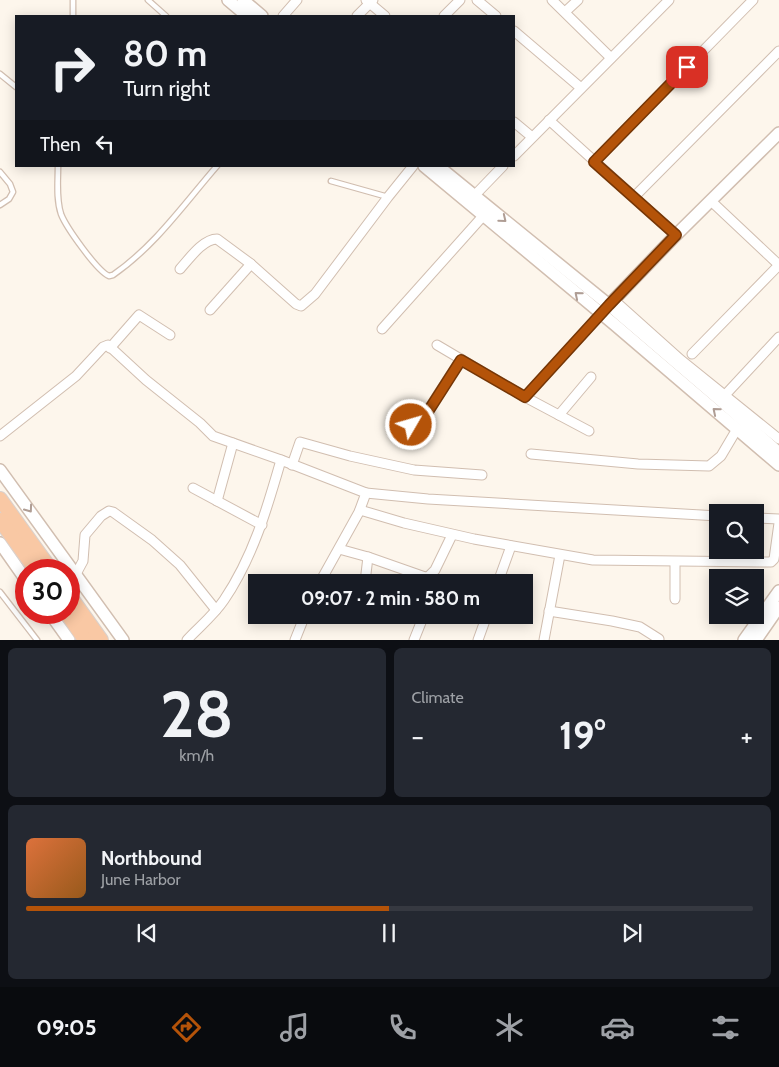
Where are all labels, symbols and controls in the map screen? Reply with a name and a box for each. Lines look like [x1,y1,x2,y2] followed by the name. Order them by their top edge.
[123,32,207,75] text: 80 m
[40,35,105,100] icon: right
[666,46,708,88] pin
[673,53,701,81] icon: arrive
[123,75,210,102] text: Turn right
[91,130,119,158] icon: left
[40,133,81,156] text: Then
[497,214,506,222] one-way arrow
[575,292,584,300] one-way arrow
[384,398,436,450] position arrow
[712,408,721,417] one-way arrow
[23,504,32,513] one-way arrow
[709,504,764,624] map controls
[709,504,764,559] button: search
[15,559,80,624] speed limit sign: 30
[709,569,764,624] button: layers
[301,587,480,610] text: 09:07 · 2 min · 580 m
[160,674,234,753] text: 28
[412,688,464,707] text: Climate
[559,712,605,759] text: 19°
[412,719,424,753] text: −
[741,719,753,753] text: +
[179,746,214,765] text: km/h
[101,847,202,870] text: Northbound
[101,870,181,889] text: June Harbor
[133,919,161,947] icon: previous
[375,919,403,947] icon: pause
[618,919,646,947] icon: next
[169,1010,204,1045] icon: directions
[277,1010,312,1045] icon: music
[385,1010,420,1045] icon: phone
[492,1010,527,1045] icon: climate
[600,1010,635,1045] icon: car
[708,1010,743,1045] icon: filters
[36,1014,96,1041] text: 09:05

